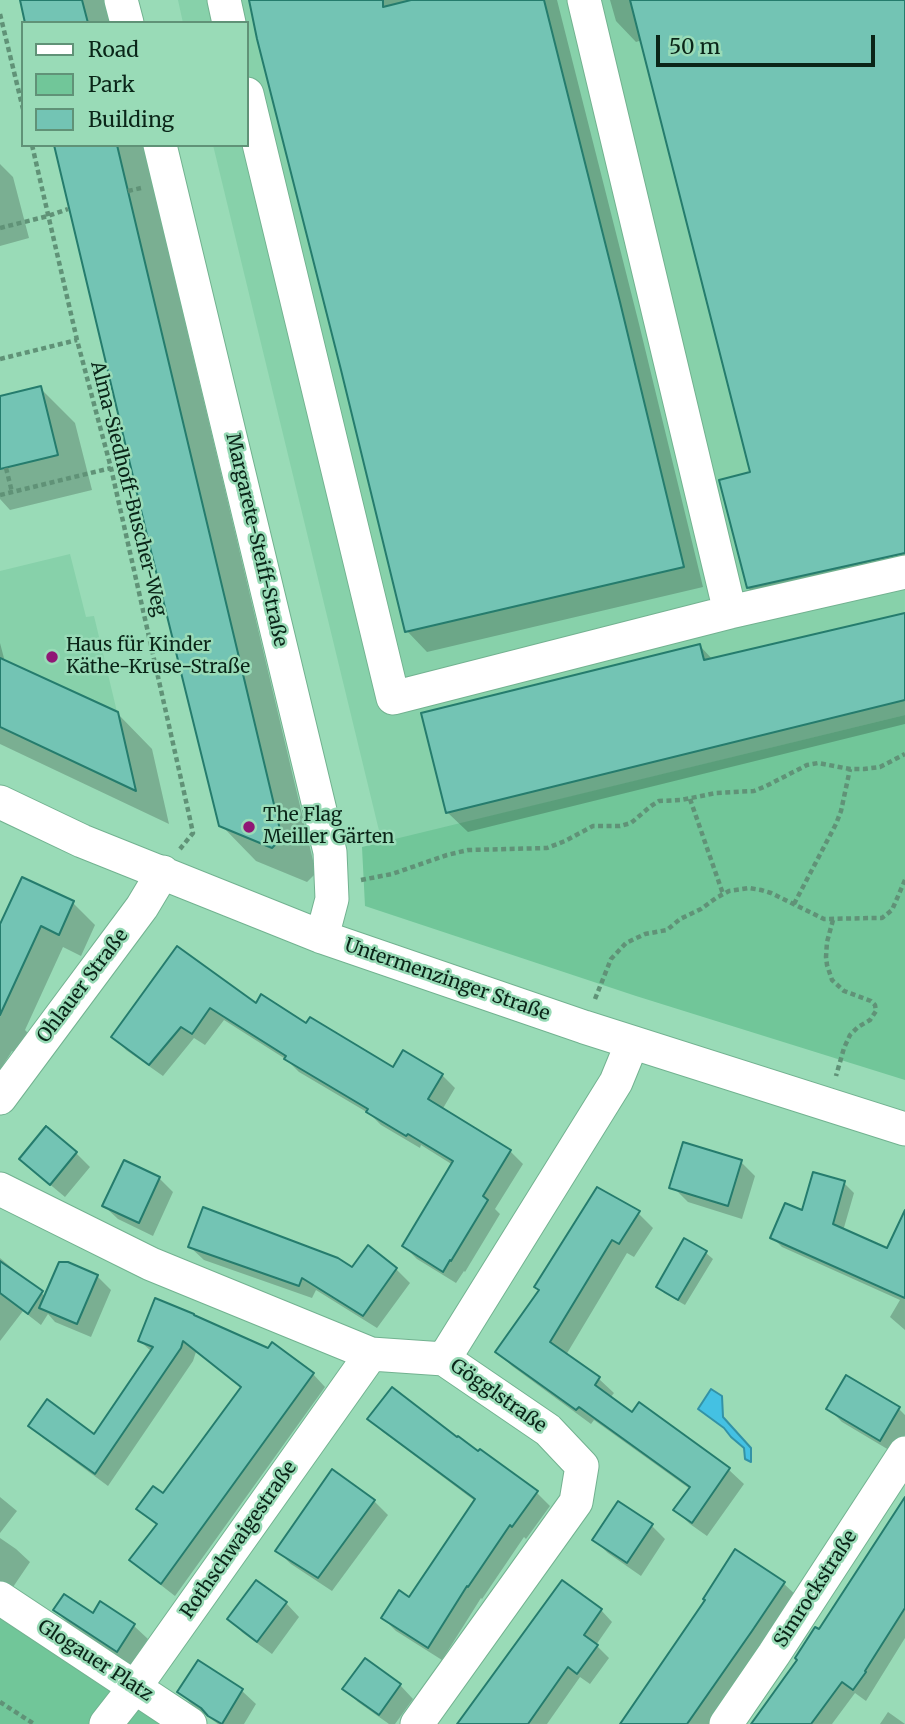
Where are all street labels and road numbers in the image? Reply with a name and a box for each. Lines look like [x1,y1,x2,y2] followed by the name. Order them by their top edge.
[85,359,171,619] street label: Alma-Siedhoff-Buscher-Weg
[220,431,292,649] street label: Margarete-Steiff-Straße
[33,925,133,1047] street label: Ohlauer Straße
[341,934,553,1026] street label: Untermenzinger Straße
[445,1354,551,1438] street label: Gögglstraße
[176,1457,302,1623] street label: Rothschwaigestraße
[770,1526,862,1652] street label: Simrockstraße
[33,1615,157,1707] street label: Glogauer Platz

